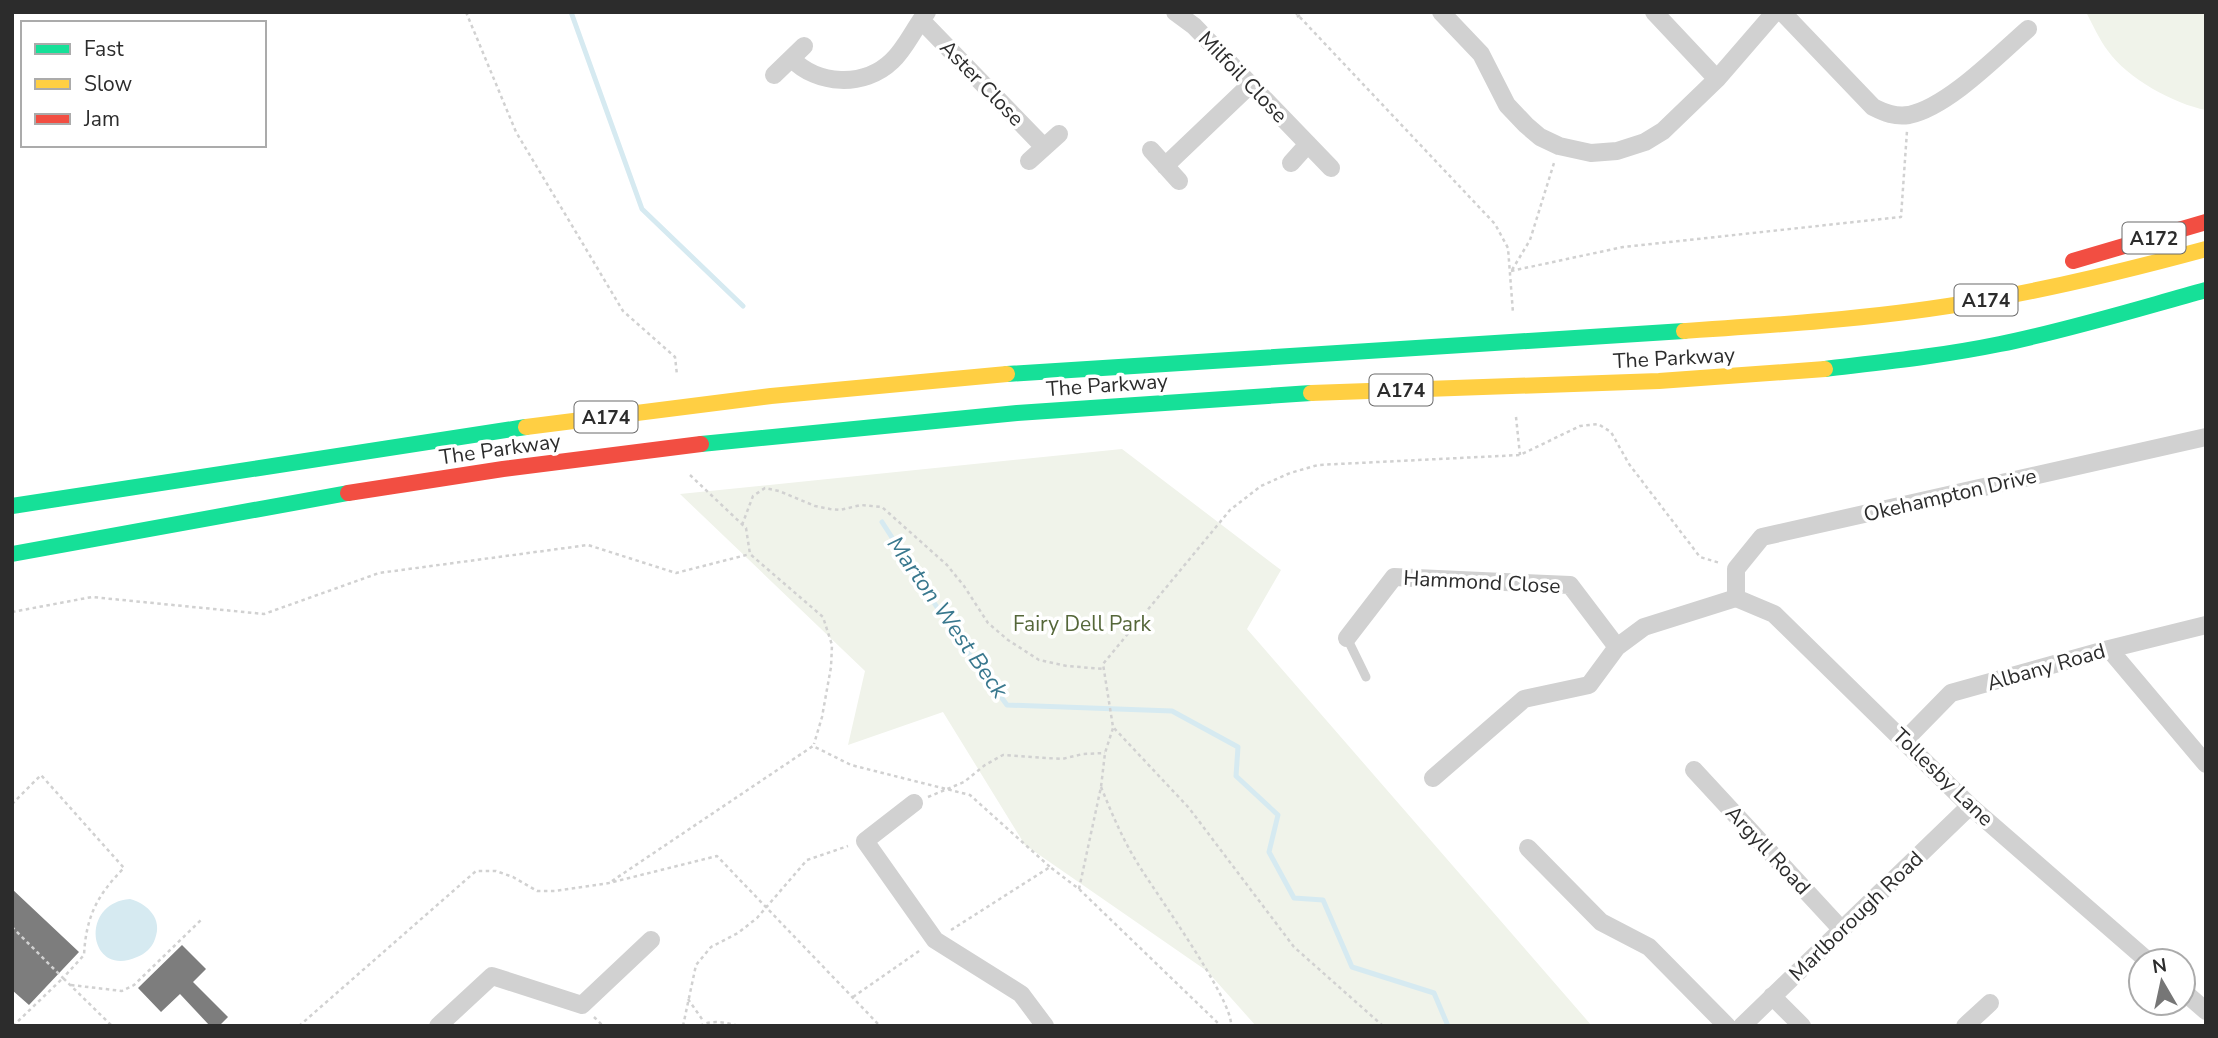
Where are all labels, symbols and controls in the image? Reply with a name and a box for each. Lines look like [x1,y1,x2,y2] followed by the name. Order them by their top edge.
[21,21,266,147] legend
[1192,25,1294,129] street label: Milfoil Close
[934,34,1030,132] street label: Aster Close
[84,35,124,63] text: Fast
[84,70,133,98] text: Slow
[83,105,120,133] text: Jam
[2122,222,2186,254] road number: A172
[1954,284,2018,316] road number: A174
[1612,341,1736,375] street label: The Parkway
[1045,367,1169,403] street label: The Parkway
[1370,374,1432,406] road number: A174
[574,402,638,432] road number: A174
[438,427,563,471] street label: The Parkway
[1861,461,2039,529] street label: Okehampton Drive
[880,530,1015,705] water label: Marton West Beck
[1403,564,1561,600] street label: Hammond Close
[1013,610,1151,638] park label: Fairy Dell Park
[1984,637,2108,697] street label: Albany Road
[1886,722,2000,832] street label: Tollesby Lane
[1719,799,1817,901] street label: Argyll Road
[1783,845,1929,987] street label: Marlborough Road
[2127,947,2197,1017] north arrow
[2150,952,2169,980] text: N

